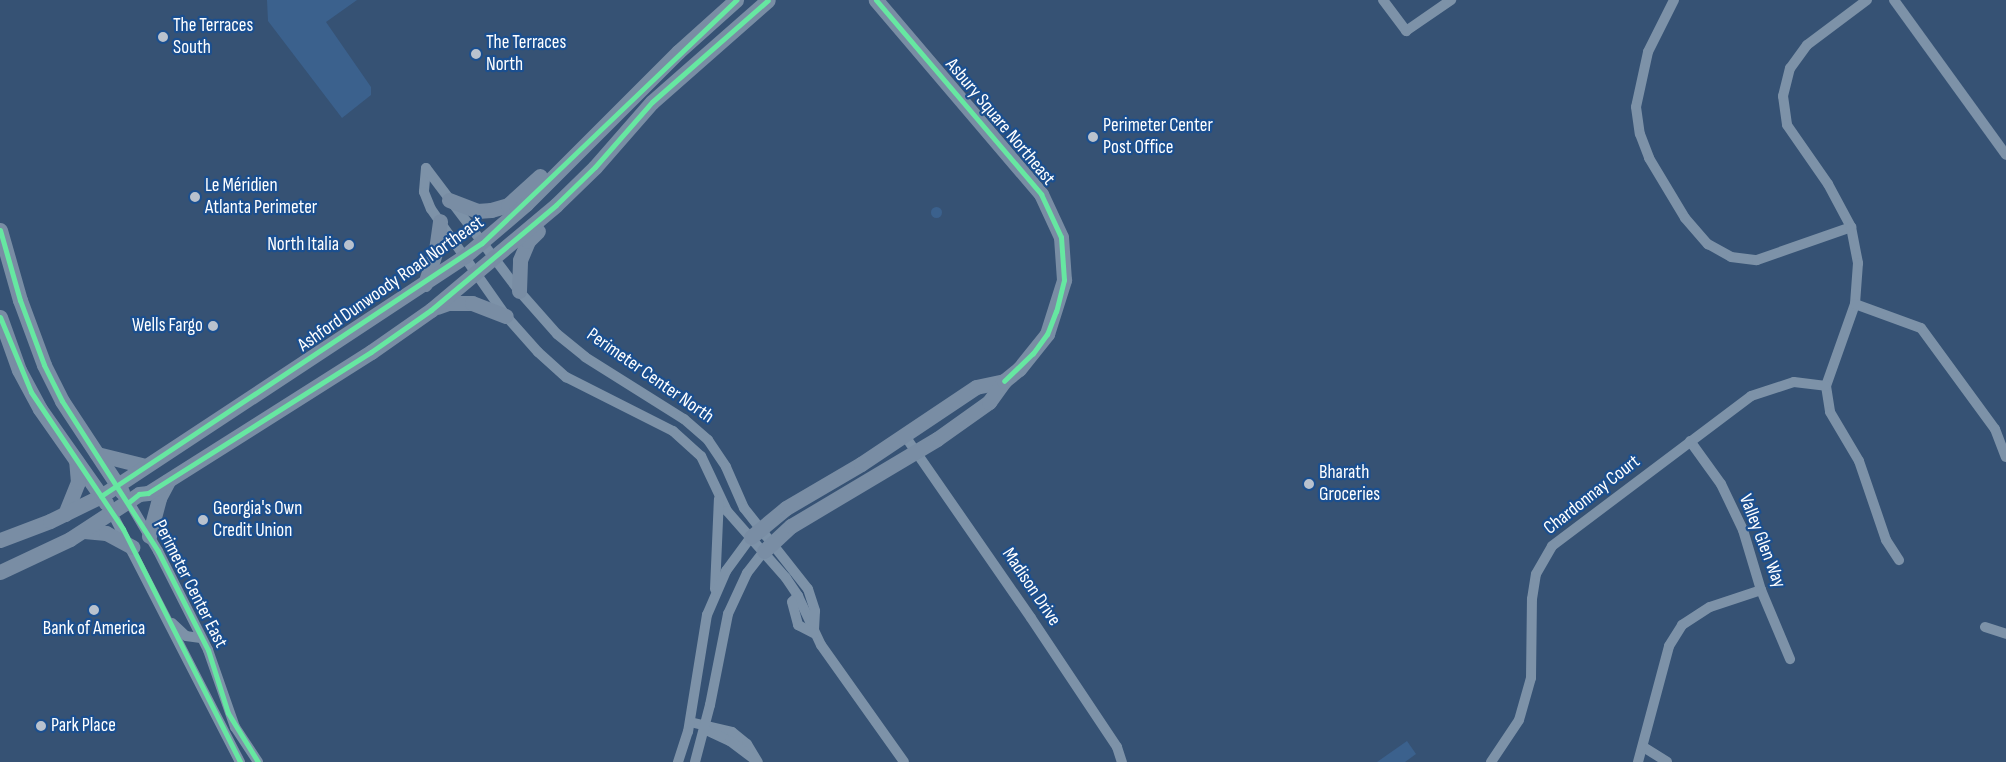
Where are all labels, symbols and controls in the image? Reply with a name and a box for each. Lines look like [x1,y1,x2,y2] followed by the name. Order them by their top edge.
[173,15,253,59] place label: The Terraces South
[157,31,169,43] marker: The Terraces South
[486,32,566,76] place label: The Terraces North
[470,48,482,60] marker: The Terraces North
[940,54,1060,190] street label: Asbury Square Northeast
[1103,115,1213,159] place label: Perimeter Center Post Office
[1087,131,1099,143] marker: Perimeter Center Post Office
[205,175,317,219] place label: Le Méridien Atlanta Perimeter
[189,191,201,203] marker: Le Méridien Atlanta Perimeter
[294,211,488,357] street label: Ashford Dunwoody Road Northeast
[267,234,339,256] place label: North Italia
[343,239,355,251] marker: North Italia
[132,315,203,337] place label: Wells Fargo
[207,320,219,332] marker: Wells Fargo
[582,324,718,428] street label: Perimeter Center North
[1539,450,1645,540] street label: Chardonnay Court
[1319,462,1380,506] place label: Bharath Groceries
[1303,478,1315,490] marker: Bharath Groceries
[1734,491,1790,591] street label: Valley Glen Way
[213,498,302,542] place label: Georgia's Own Credit Union
[197,514,209,526] marker: Georgia's Own Credit Union
[148,516,232,652] street label: Perimeter Center East
[997,544,1065,630] street label: Madison Drive
[88,604,100,616] marker: Bank of America
[43,618,145,640] place label: Bank of America
[51,715,116,737] place label: Park Place
[35,720,47,732] marker: Park Place

